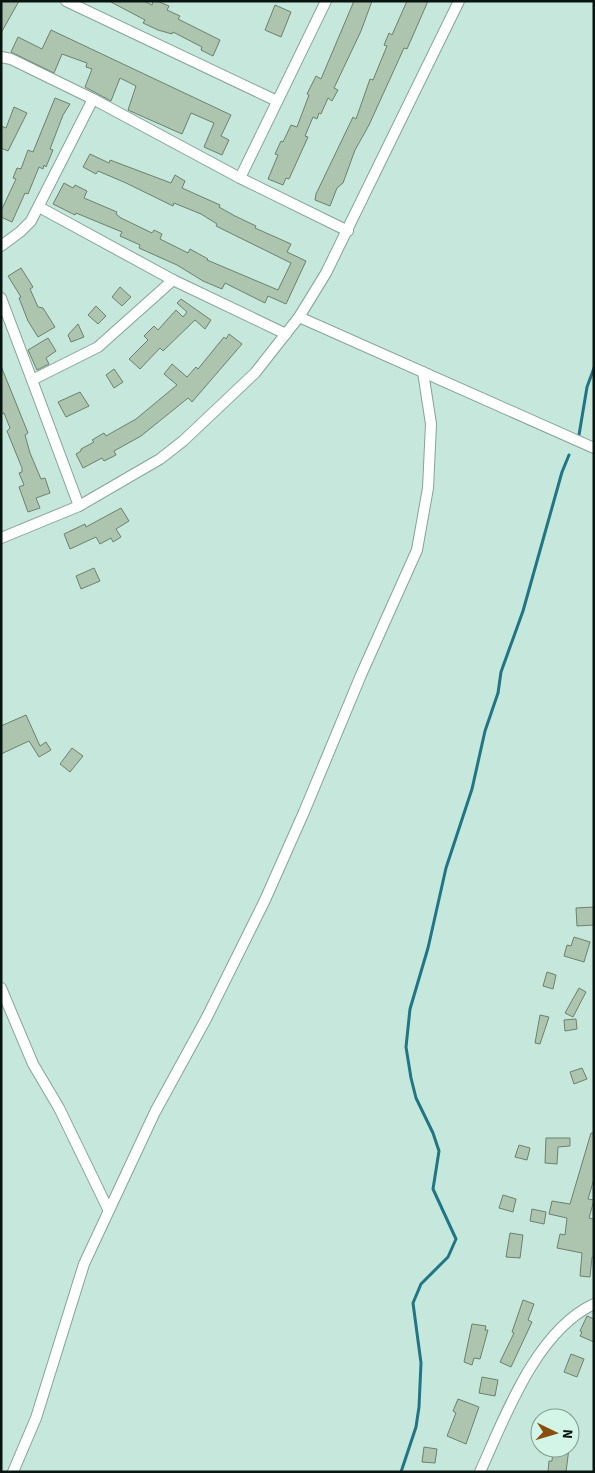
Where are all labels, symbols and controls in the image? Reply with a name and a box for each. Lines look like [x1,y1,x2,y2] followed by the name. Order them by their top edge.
[530,1408,580,1458] north arrow
[557,1429,577,1440] text: N

